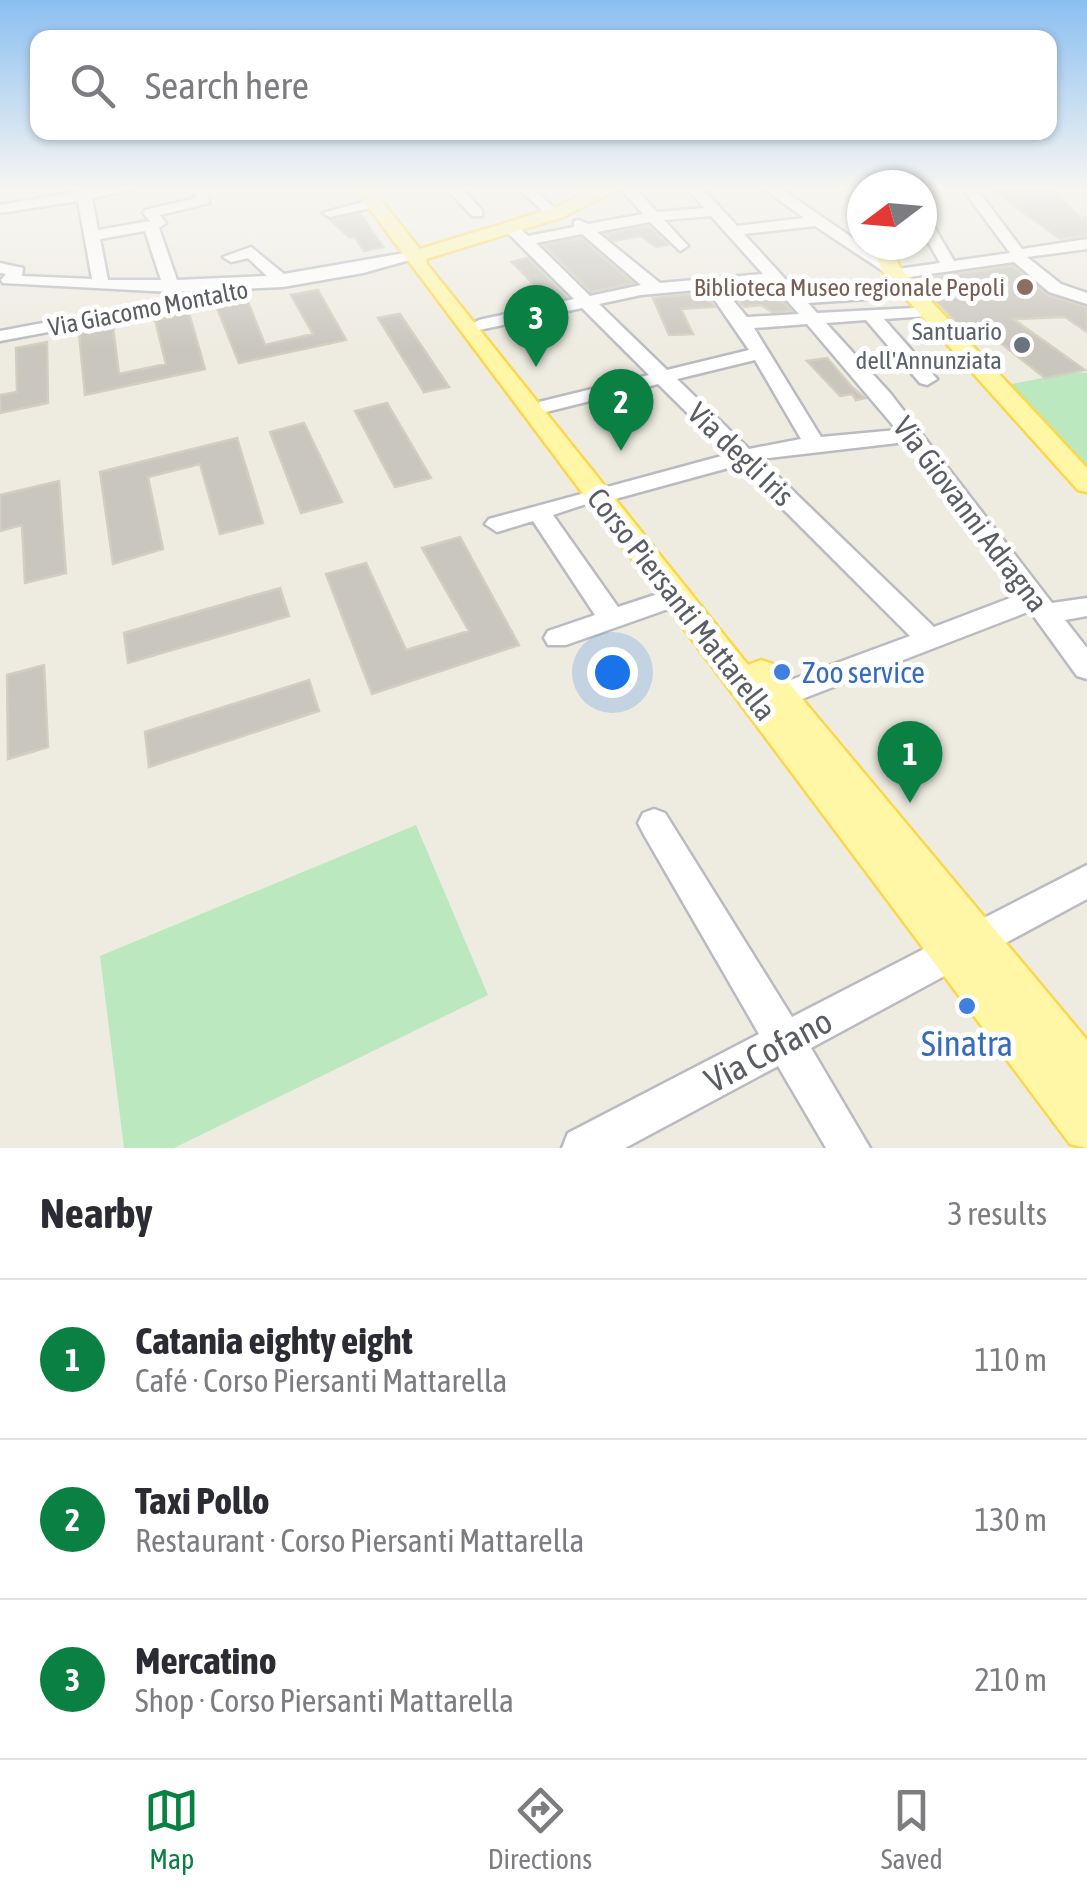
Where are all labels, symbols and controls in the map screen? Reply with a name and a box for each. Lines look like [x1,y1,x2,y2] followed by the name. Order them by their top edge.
[30,30,1057,140] search box
[65,58,120,113] icon: search
[145,64,309,107] text: Search here
[847,170,937,260] north arrow
[694,273,1005,301] place label: Biblioteca Museo regionale Pepoli
[46,275,250,341] street label: Via Giacomo Montalto
[1014,276,1036,298] marker: Biblioteca Museo regionale Pepoli
[504,284,568,367] pin: 3
[856,317,1002,374] place label: Santuario dell'Annunziata
[1011,334,1033,356] marker: Santuario dell'Annunziata
[588,368,654,451] pin: 2
[681,395,801,513] street label: Via degli Iris
[887,410,1055,618] street label: Via Giovanni Adragna
[581,481,783,727] street label: Corso Piersanti Mattarella
[587,647,638,698] your location
[802,655,925,689] place label: Zoo service
[771,661,793,683] marker: Zoo service
[878,720,942,803] pin: 1
[956,995,978,1017] marker: Sinatra
[698,1000,838,1100] street label: Via Cofano
[921,1023,1013,1063] place label: Sinatra
[40,1189,153,1237] text: Nearby
[948,1195,1047,1232] text: 3 results
[135,1319,413,1362] text: Catania eighty eight
[65,1341,80,1378] text: 1
[974,1341,1047,1378] text: 110 m
[135,1362,507,1399] text: Café · Corso Piersanti Mattarella
[135,1479,270,1522] text: Taxi Pollo
[65,1501,80,1538] text: 2
[974,1501,1047,1538] text: 130 m
[135,1522,584,1559] text: Restaurant · Corso Piersanti Mattarella
[135,1639,277,1682] text: Mercatino
[65,1661,80,1698] text: 3
[974,1661,1047,1698] text: 210 m
[135,1682,514,1719] text: Shop · Corso Piersanti Mattarella
[144,1783,199,1875] tab: Map
[488,1783,592,1875] tab: Directions
[881,1783,943,1875] tab: Saved

